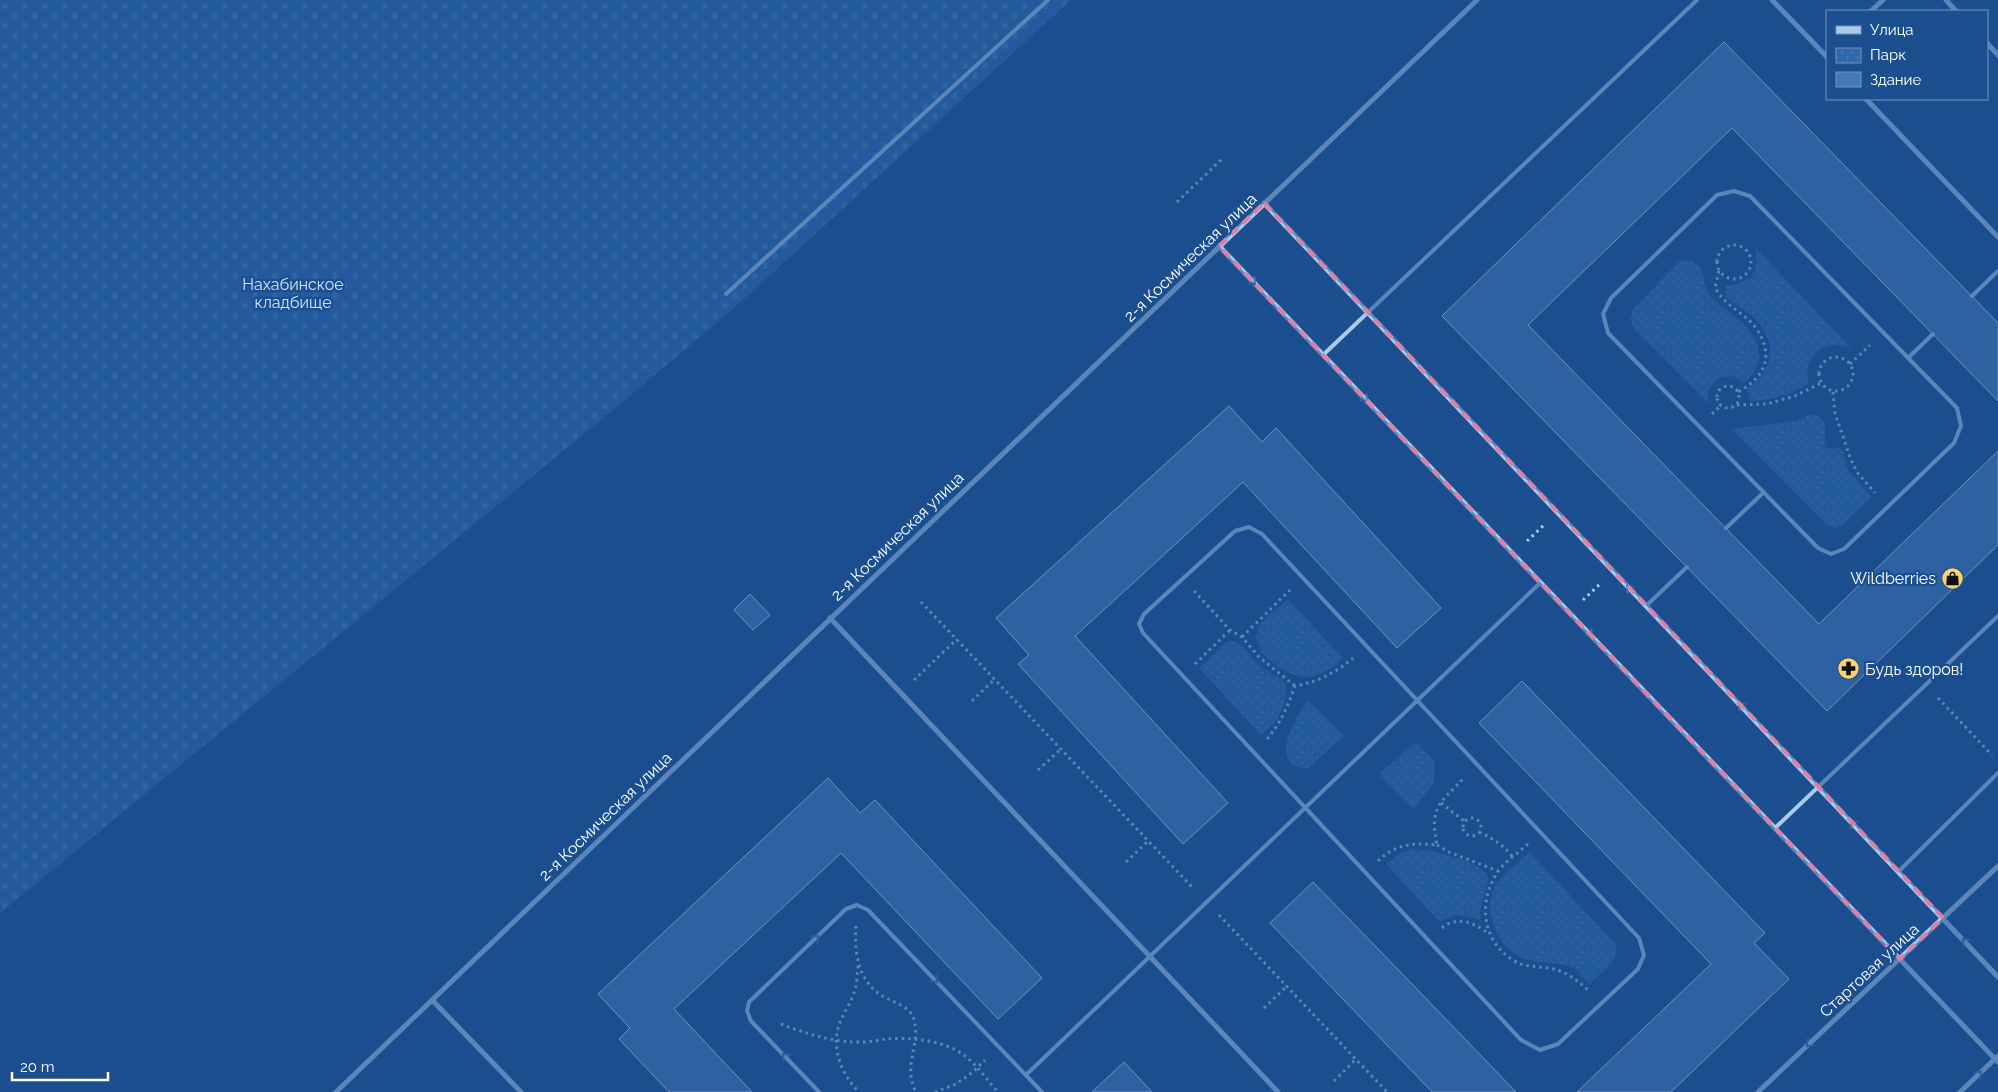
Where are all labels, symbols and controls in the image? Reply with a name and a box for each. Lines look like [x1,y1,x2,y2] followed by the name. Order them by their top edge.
[1826,10,1988,100] legend
[1870,21,1914,39] text: Улица
[1870,46,1906,64] text: Парк
[1870,71,1922,89] text: Здание
[1120,189,1261,326] street label: 2-я Космическая улица
[242,275,344,312] park label: Нахабинское кладбище
[1247,276,1256,285] one-way arrow
[1359,393,1368,402] one-way arrow
[827,468,968,605] street label: 2-я Космическая улица
[1471,511,1480,520] one-way arrow
[1940,566,1964,590] shop icon: Wildberries
[1850,569,1936,588] place label: Wildberries
[1626,584,1635,593] one-way arrow
[1584,628,1593,637] one-way arrow
[1837,657,1861,681] pharmacy icon: Будь здоров!
[1865,660,1963,679] place label: Будь здоров!
[1738,702,1747,711] one-way arrow
[535,748,676,885] street label: 2-я Космическая улица
[1850,820,1859,829] one-way arrow
[1816,920,1923,1021] street label: Стартовая улица
[810,934,819,943] one-way arrow
[1962,938,1971,947] one-way arrow
[929,975,938,984] one-way arrow
[1806,1038,1815,1047] one-way arrow
[12,1050,109,1082] scale bar
[782,1053,791,1062] one-way arrow
[20,1058,55,1076] text: 20 m
[1974,1071,1983,1080] one-way arrow

